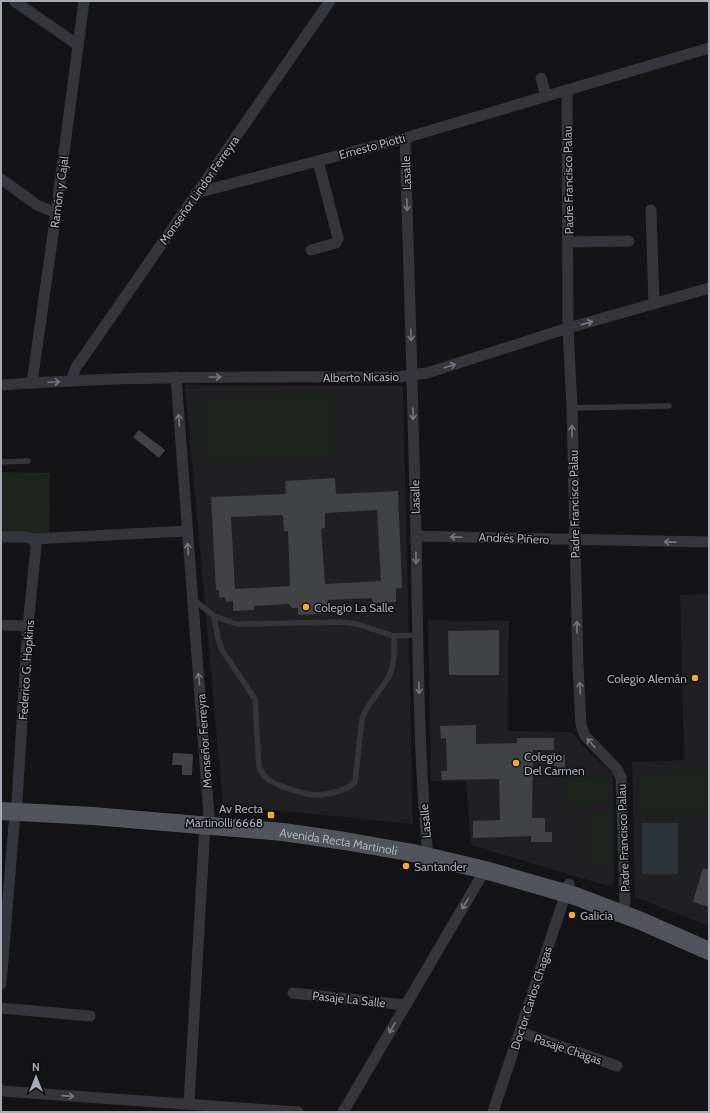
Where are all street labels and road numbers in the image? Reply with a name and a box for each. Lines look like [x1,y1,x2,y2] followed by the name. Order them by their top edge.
[560,126,576,234] street label: Padre Francisco Palau
[337,130,407,162] street label: Ernesto Piotti
[156,132,242,247] street label: Monseñor Lindor Ferreyra
[47,155,71,229] street label: Ramón y Cajal
[398,156,414,190] street label: Lasalle
[323,369,400,385] street label: Alberto Nicasio
[566,450,582,558] street label: Padre Francisco Palau
[407,480,423,514] street label: Lasalle
[478,529,550,547] street label: Andrés Piñero
[15,620,37,720] street label: Federico G. Hopkins
[193,693,215,789] street label: Monseñor Ferreyra
[614,784,632,892] street label: Padre Francisco Palau
[416,803,434,839] street label: Lasalle
[279,824,399,858] street label: Avenida Recta Martinoli
[507,944,555,1052] street label: Doctor Carlos Chagas
[312,988,386,1010] street label: Pasaje La Salle
[532,1030,604,1068] street label: Pasaje Chagas

